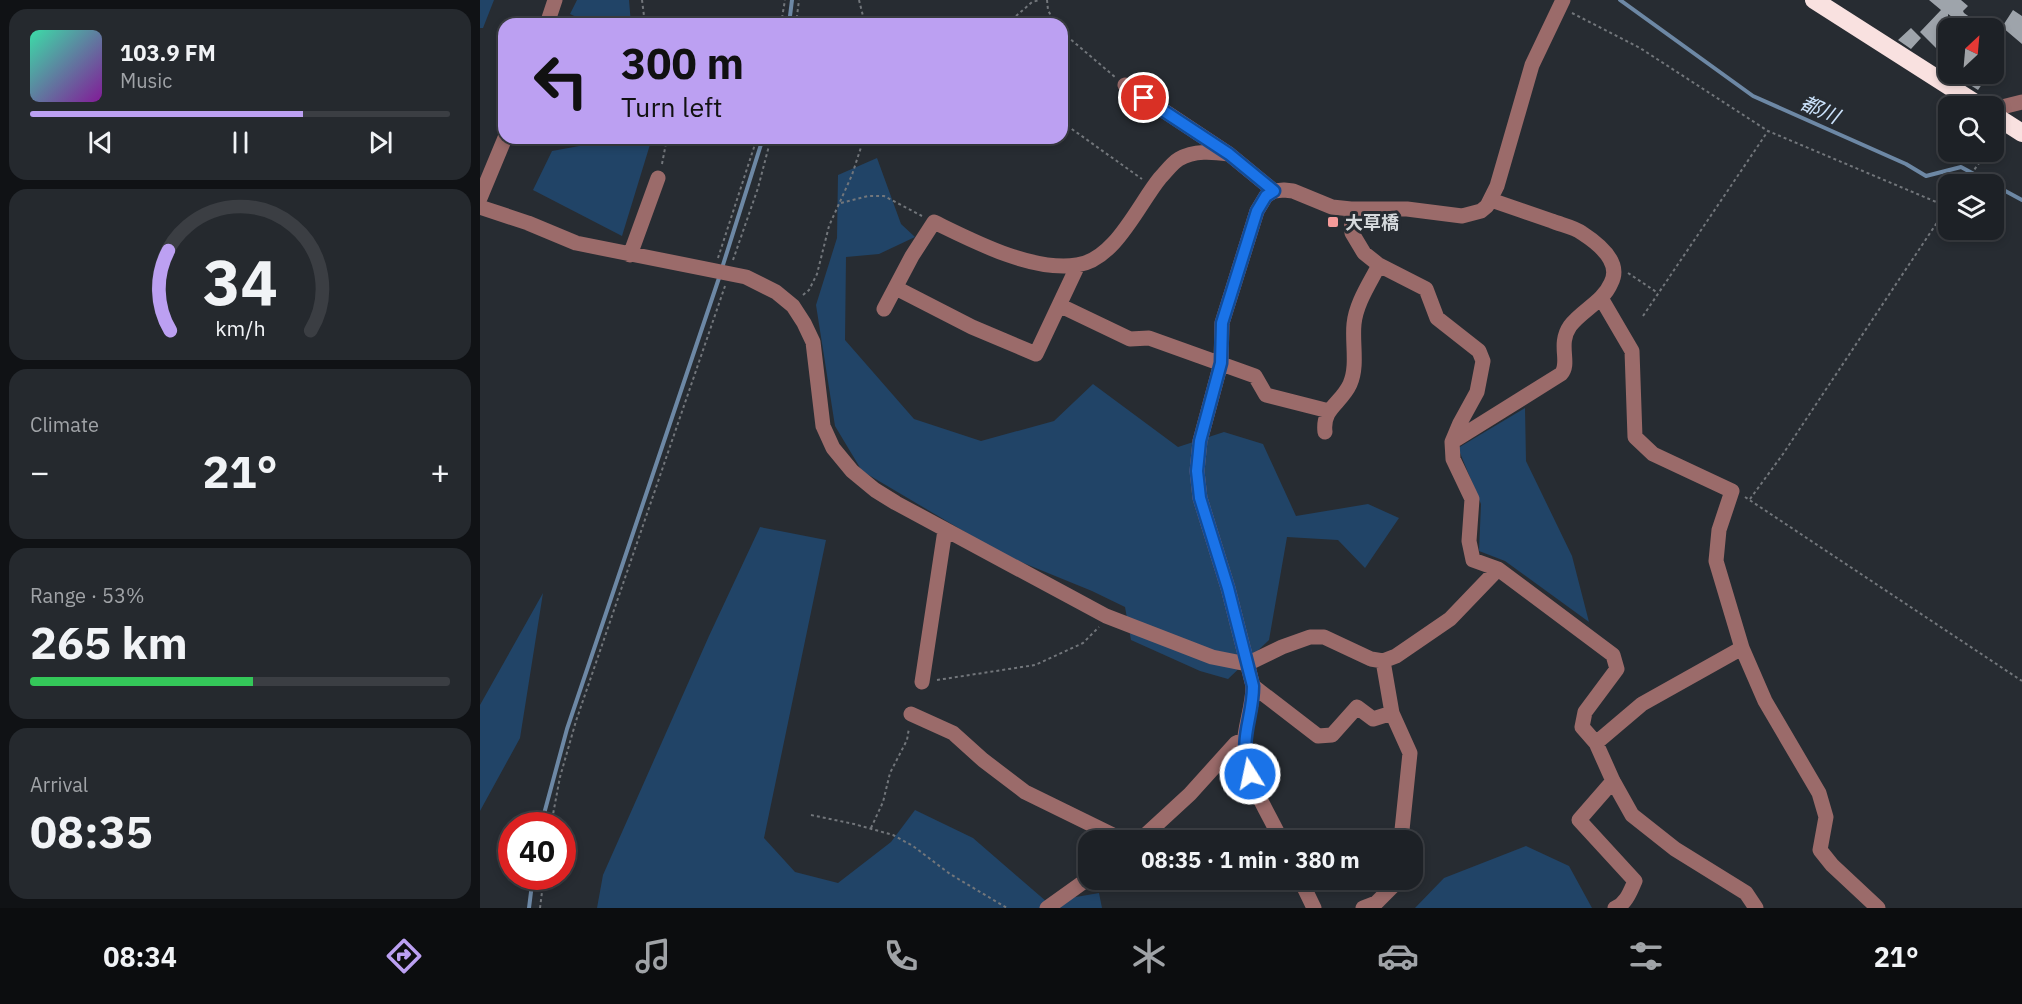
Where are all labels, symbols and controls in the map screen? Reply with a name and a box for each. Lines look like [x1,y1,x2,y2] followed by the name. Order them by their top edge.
[1938,18,2004,84] north arrow
[1938,18,2004,240] map controls
[621,36,744,91] text: 300 m
[120,38,216,67] text: 103.9 FM
[522,42,600,120] icon: left
[120,67,172,94] text: Music
[1118,72,1169,123] pin
[1127,81,1160,114] icon: arrive
[621,89,722,124] text: Turn left
[1796,89,1846,130] water label: 都川
[1938,96,2004,162] button: search
[84,126,117,159] icon: previous
[224,126,257,159] icon: pause
[364,126,397,159] icon: next
[1938,174,2004,240] button: layers
[1345,211,1399,234] place label: 大草橋
[1326,215,1340,229] marker: 大草橋
[203,241,277,322] text: 34
[215,315,265,343] text: km/h
[30,411,99,438] text: Climate
[202,442,278,500] text: 21°
[30,450,50,493] text: −
[430,450,450,493] text: +
[30,582,145,609] text: Range · 53%
[30,613,188,671] text: 265 km
[1218,742,1282,806] position arrow
[30,771,88,798] text: Arrival
[30,802,153,860] text: 08:35
[498,812,576,890] speed limit sign: 40
[1141,845,1360,874] text: 08:35 · 1 min · 380 m
[383,935,425,977] icon: directions
[632,935,674,977] icon: music
[880,935,922,977] icon: phone
[1128,935,1170,977] icon: climate
[1377,935,1419,977] icon: car
[1625,935,1667,977] icon: filters
[103,939,177,974] text: 08:34
[1874,939,1919,974] text: 21°

